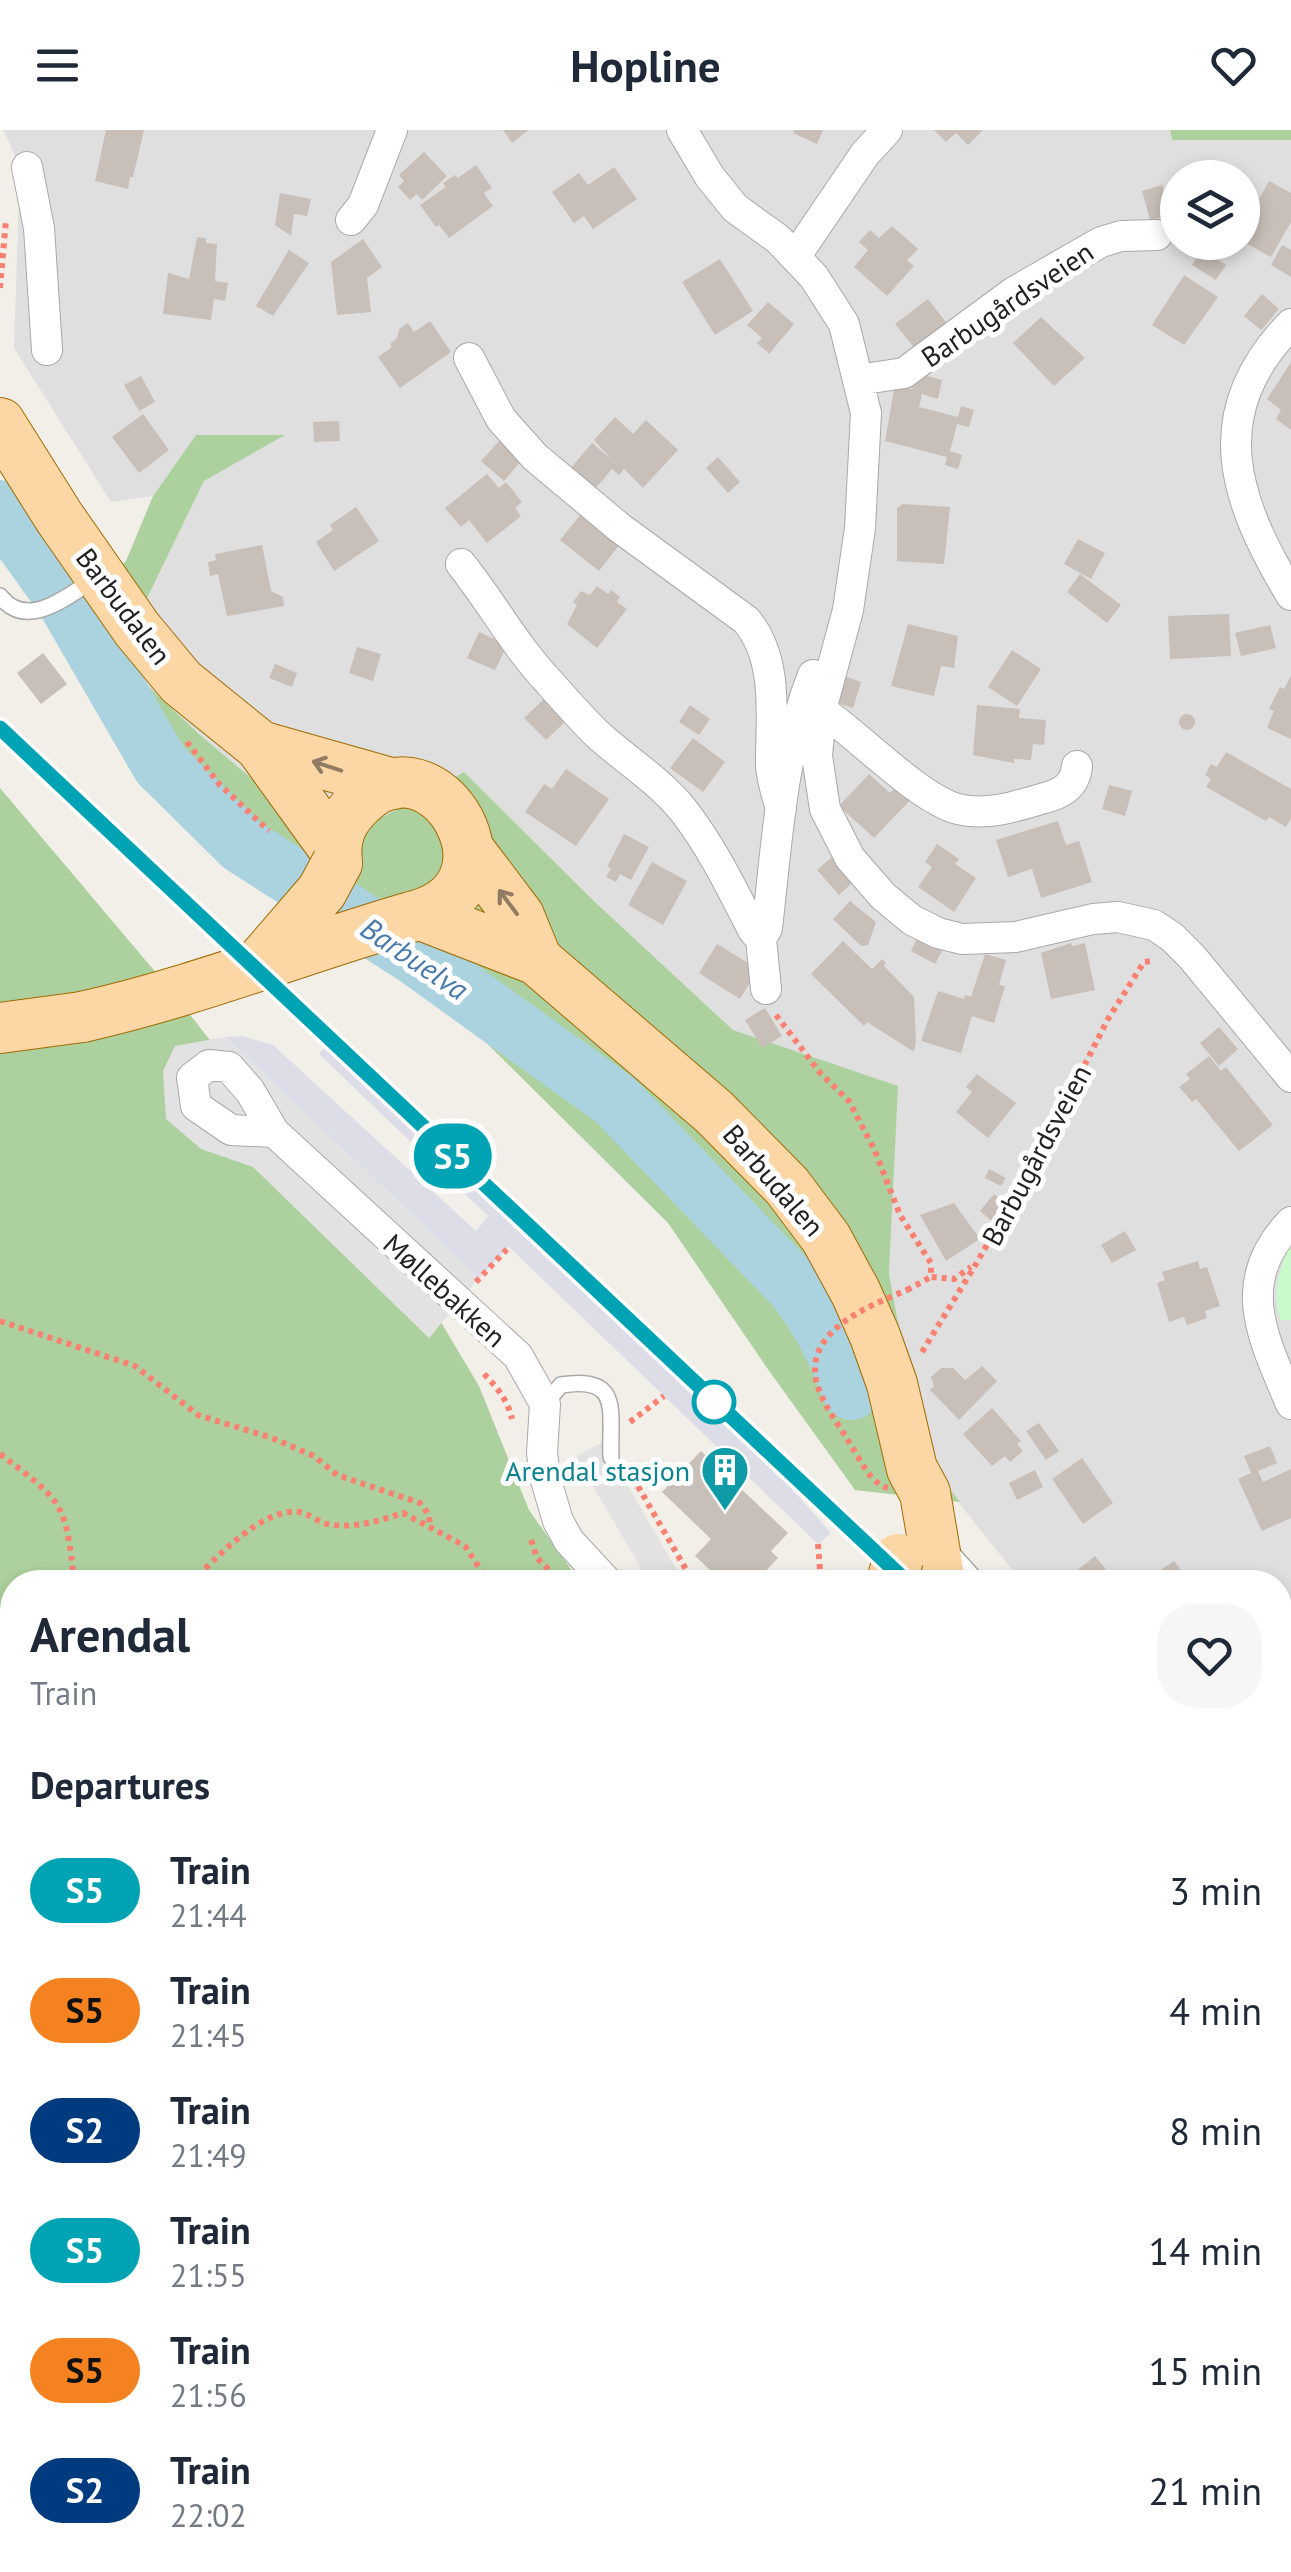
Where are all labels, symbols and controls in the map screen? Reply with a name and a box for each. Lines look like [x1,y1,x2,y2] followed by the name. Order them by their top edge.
[570,36,721,94] text: Hopline
[30,38,85,93] icon: menu
[1206,38,1261,93] icon: heart
[1160,160,1260,260] map controls
[1160,160,1260,260] button: layers
[914,233,1100,375] street label: Barbugårdsveien
[68,540,180,672] street label: Barbudalen
[311,755,343,773] one-way arrow
[498,889,519,916] one-way arrow
[354,908,477,1008] water label: Barbuelva
[973,1058,1099,1252] street label: Barbugårdsveien
[715,1116,833,1244] street label: Barbudalen
[408,1124,498,1188] line badge: S5
[434,1133,472,1179] text: S5
[376,1225,514,1355] street label: Møllebakken
[693,1381,735,1423] unlabelled marker
[699,1444,751,1512] building icon: Arendal stasjon
[505,1452,690,1489] place label: Arendal stasjon
[30,1603,190,1665] text: Arendal
[1157,1603,1262,1708] button: heart
[30,1672,97,1714] text: Train
[30,1760,210,1809] text: Departures
[170,1845,251,1894] text: Train
[1169,1866,1262,1915] text: 3 min
[66,1867,104,1913] text: S5
[170,1894,247,1936] text: 21:44
[170,1965,251,2014] text: Train
[1169,1986,1262,2035] text: 4 min
[66,1987,104,2033] text: S5
[170,2014,247,2056] text: 21:45
[170,2085,251,2134] text: Train
[1169,2106,1262,2155] text: 8 min
[66,2107,104,2153] text: S2
[170,2134,247,2176] text: 21:49
[170,2205,251,2254] text: Train
[1149,2226,1262,2275] text: 14 min
[66,2227,104,2273] text: S5
[170,2254,247,2296] text: 21:55
[170,2325,251,2374] text: Train
[1149,2346,1262,2395] text: 15 min
[66,2347,104,2393] text: S5
[170,2374,247,2416] text: 21:56
[170,2445,251,2494] text: Train
[1149,2466,1262,2515] text: 21 min
[66,2467,104,2513] text: S2
[170,2494,247,2536] text: 22:02

